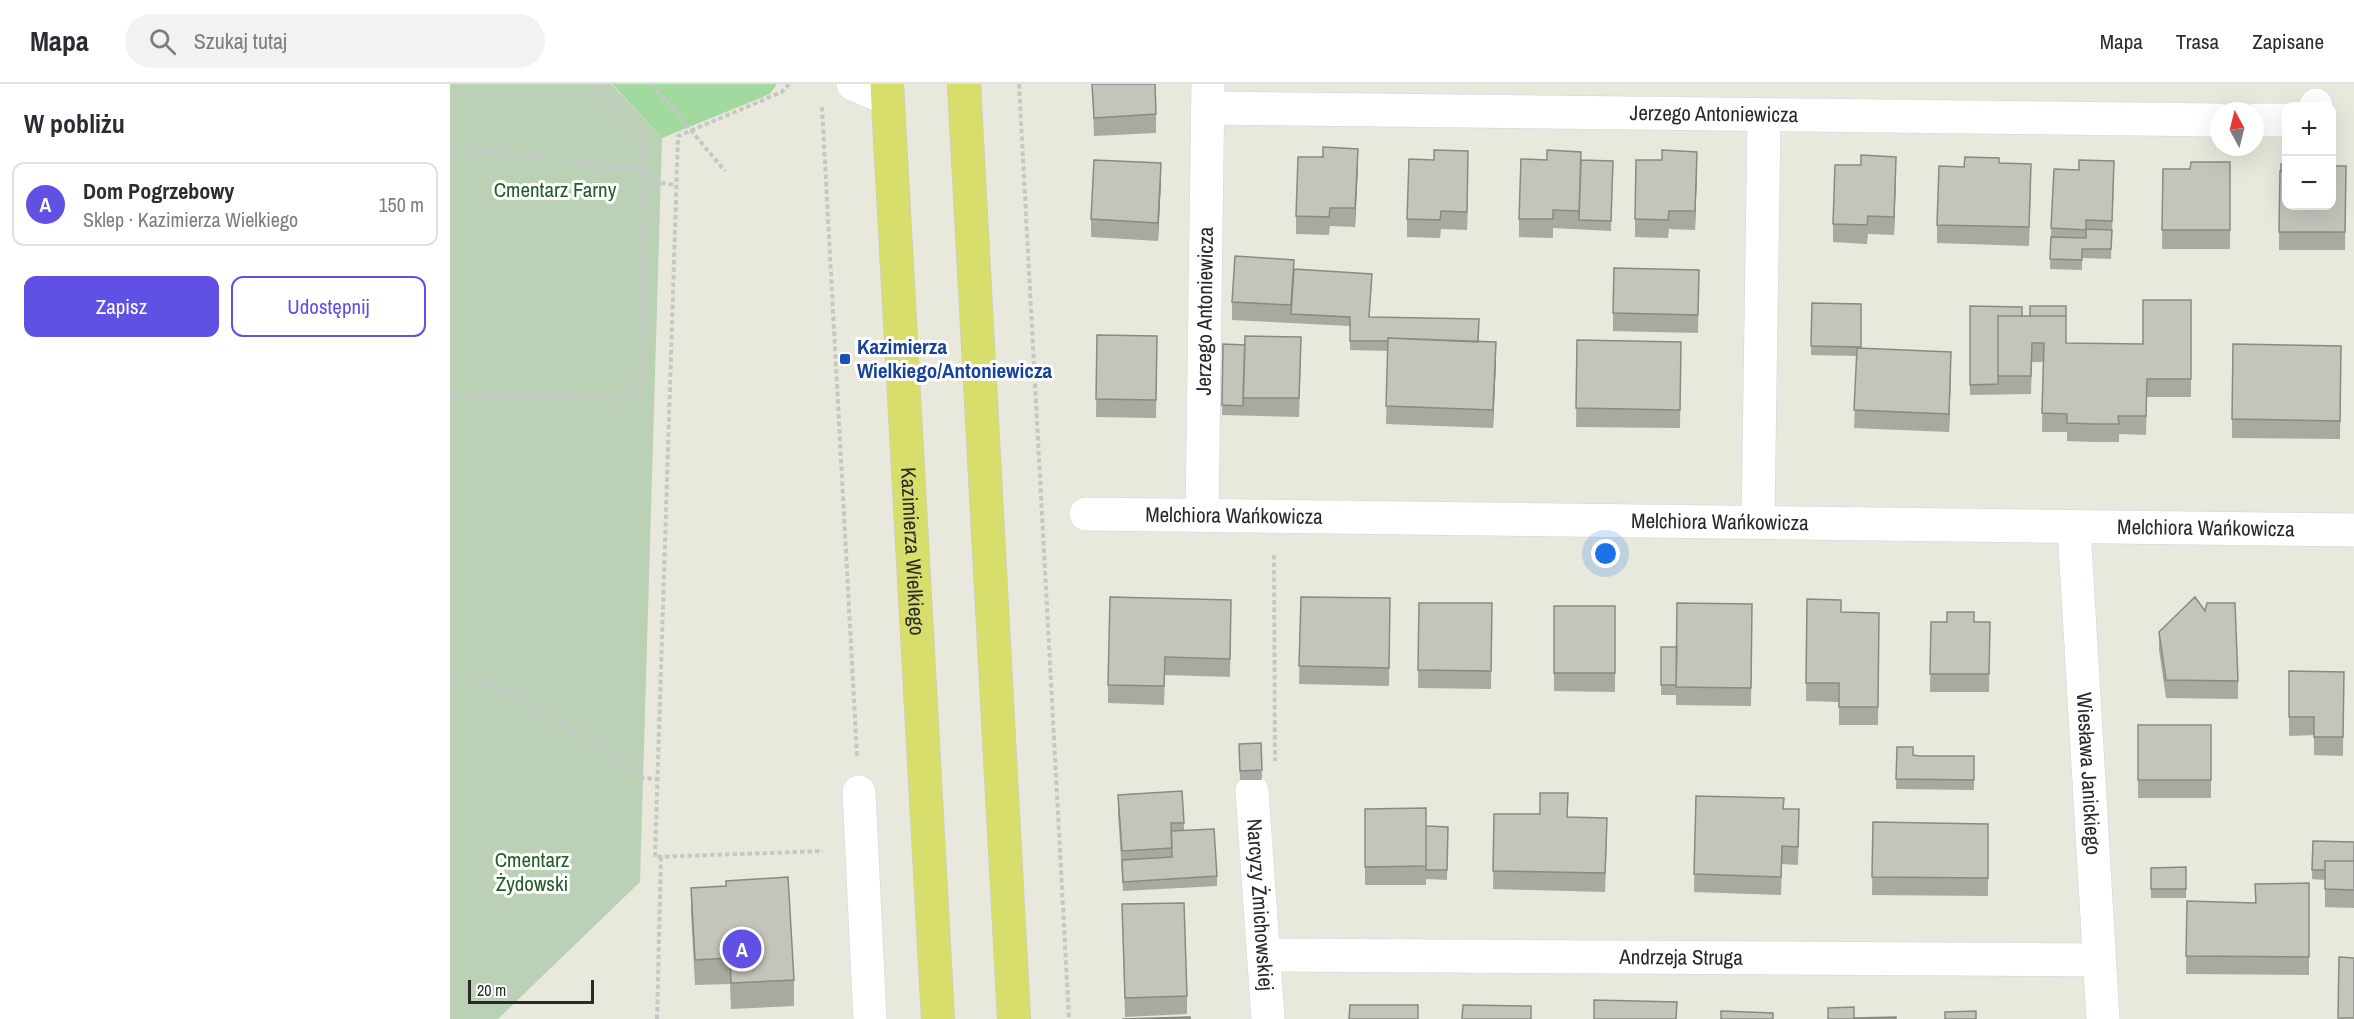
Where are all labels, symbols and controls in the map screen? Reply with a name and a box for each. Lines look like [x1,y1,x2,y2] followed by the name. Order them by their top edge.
[125,14,545,68] search box
[30,22,89,60] text: Mapa
[146,25,179,58] icon: search
[194,26,287,56] text: Szukaj tutaj
[2100,27,2143,56] text: Mapa
[2176,27,2219,56] text: Trasa
[2252,27,2324,56] text: Zapisane
[1629,98,1799,129] street label: Jerzego Antoniewicza
[2210,102,2264,156] north arrow
[2282,102,2336,210] map controls
[2282,102,2336,156] button: +
[24,106,125,141] text: W pobliżu
[2282,156,2336,210] button: −
[494,175,617,204] park label: Cmentarz Farny
[83,176,234,206] text: Dom Pogrzebowy
[40,191,51,218] text: A
[378,191,424,218] text: 150 m
[83,206,298,233] text: Sklep · Kazimierza Wielkiego
[1189,226,1220,396] street label: Jerzego Antoniewicza
[24,276,219,337] button: Zapisz
[231,276,426,337] button: Udostępnij
[857,332,1052,385] place label: Kazimierza Wielkiego/Antoniewicza
[838,352,852,366] marker: Kazimierza Wielkiego/Antoniewicza
[894,466,932,636] street label: Kazimierza Wielkiego
[1145,500,1323,531] street label: Melchiora Wańkowicza
[1631,506,1809,537] street label: Melchiora Wańkowicza
[2117,512,2295,543] street label: Melchiora Wańkowicza
[1591,539,1620,568] your location
[2070,691,2108,856] street label: Wiesława Janickiego
[1240,818,1281,992] street label: Narcyzy Żmichowskiej
[495,845,570,898] park label: Cmentarz Żydowski
[722,926,762,972] pin: A
[1618,942,1743,972] street label: Andrzeja Struga
[468,977,594,1004] scale bar
[477,979,506,1001] text: 20 m

